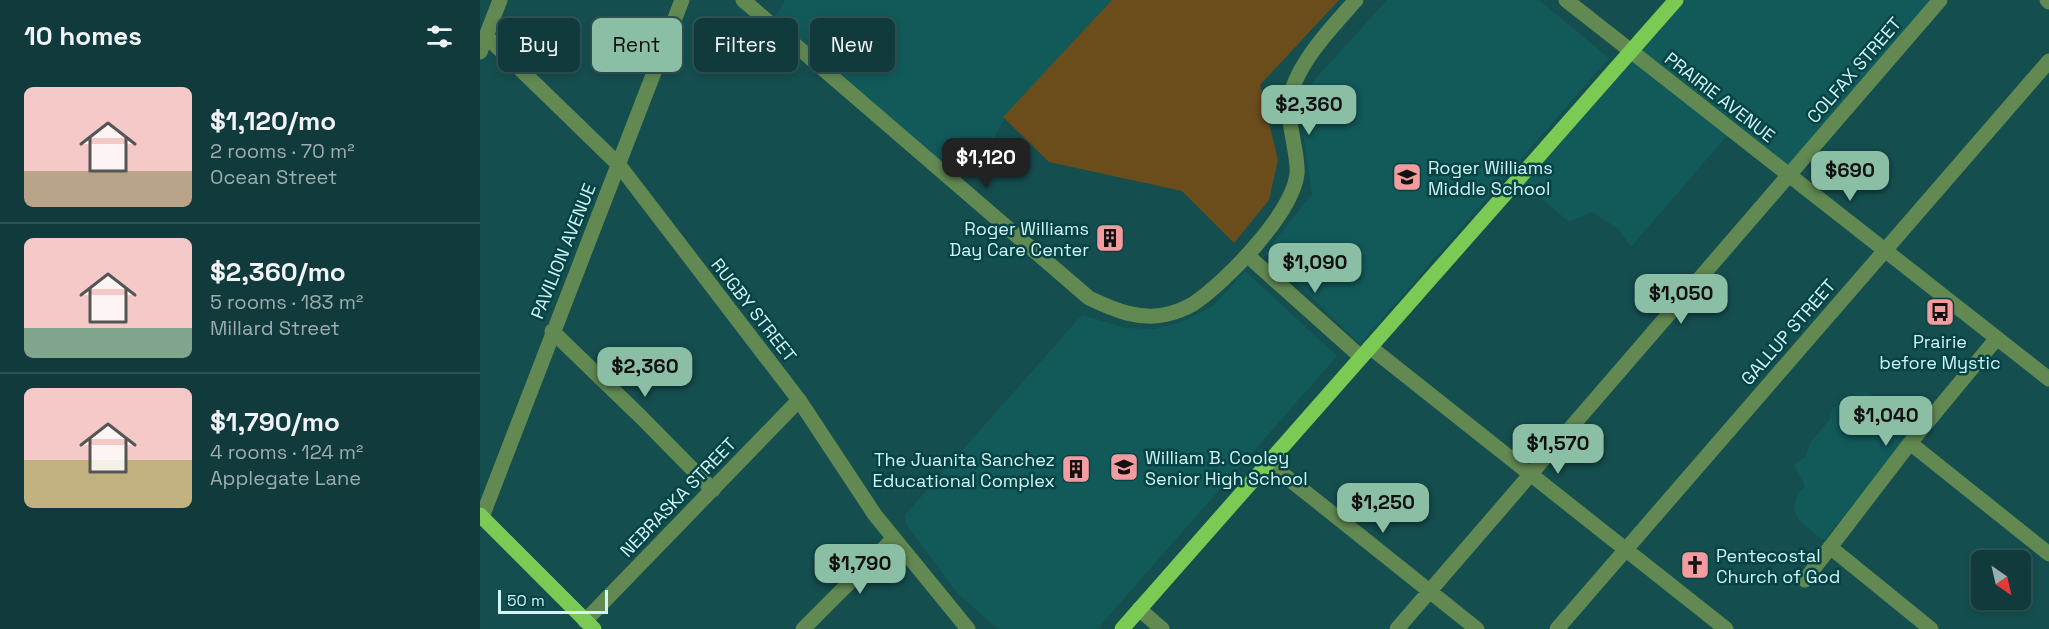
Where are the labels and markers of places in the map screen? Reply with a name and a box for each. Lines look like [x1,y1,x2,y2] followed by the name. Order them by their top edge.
[1260,85,1358,136] pin: $2,360
[937,138,1035,189] pin: $1,120
[1814,151,1886,202] pin: $690
[1428,156,1553,200] place label: Roger Williams Middle School
[1391,161,1423,193] school or university icon: Roger Williams Middle School
[949,217,1089,261] place label: Roger Williams Day Care Center
[1094,222,1126,254] building icon: Roger Williams Day Care Center
[1266,243,1364,294] pin: $1,090
[1632,274,1730,325] pin: $1,050
[1924,296,1956,328] bus stop icon: Prairie before Mystic
[1879,330,2001,374] place label: Prairie before Mystic
[596,347,694,398] pin: $2,360
[1837,396,1935,447] pin: $1,040
[1509,424,1607,475] pin: $1,570
[1145,446,1308,490] place label: William B. Cooley Senior High School
[873,448,1055,492] place label: The Juanita Sanchez Educational Complex
[1108,451,1140,483] school or university icon: William B. Cooley Senior High School
[1060,453,1092,485] building icon: The Juanita Sanchez Educational Complex
[1334,483,1432,534] pin: $1,250
[811,544,909,595] pin: $1,790
[1716,544,1840,588] place label: Pentecostal Church of God
[1679,549,1711,581] church icon: Pentecostal Church of God

